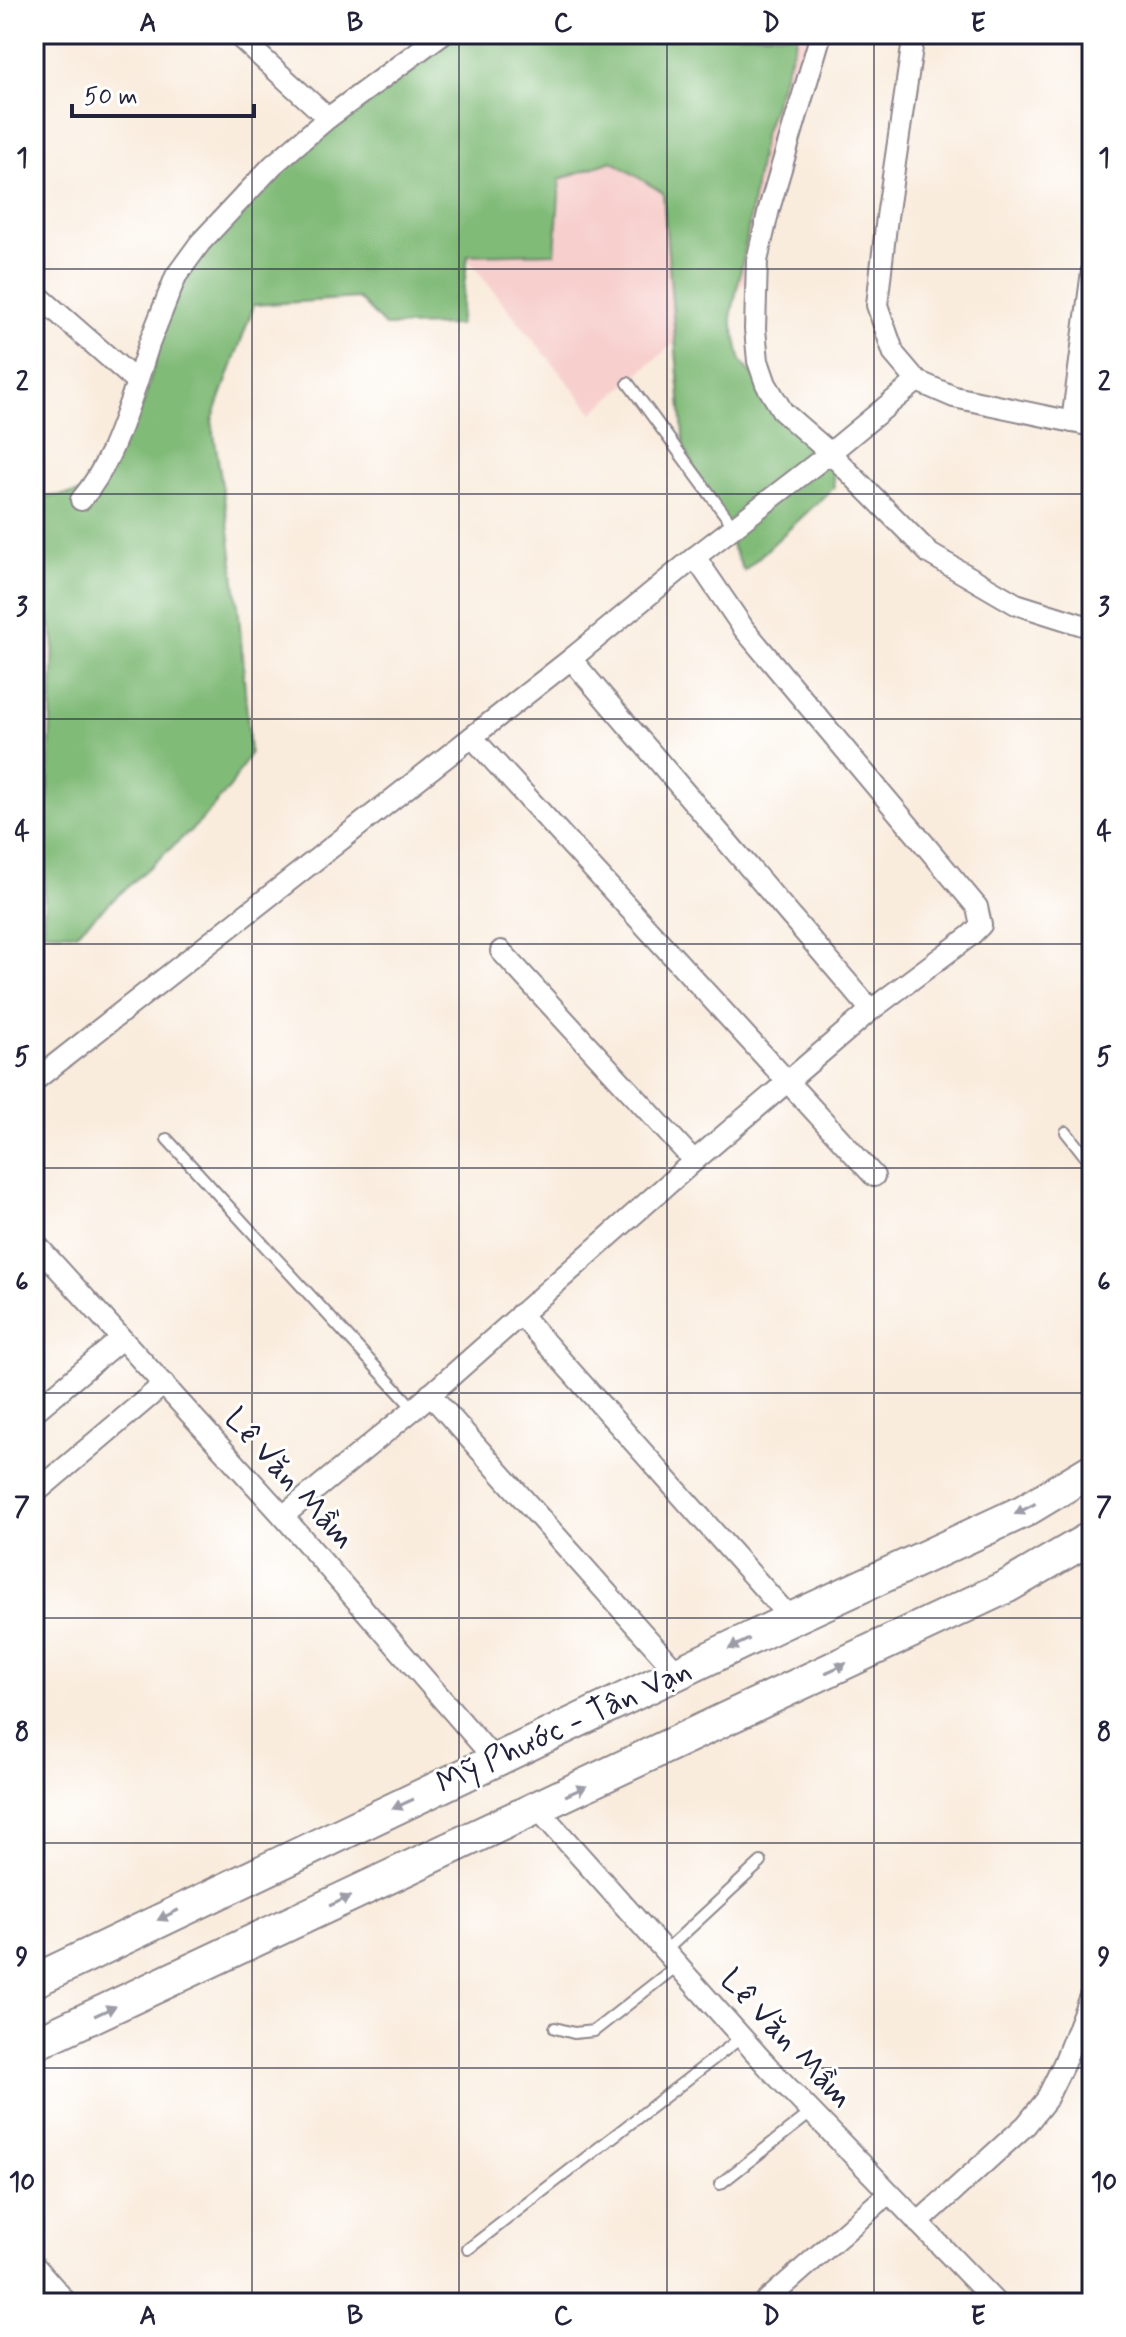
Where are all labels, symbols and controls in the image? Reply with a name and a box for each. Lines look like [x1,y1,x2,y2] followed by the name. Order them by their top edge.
[139,7,157,41] text: A
[347,7,363,41] text: B
[554,7,573,41] text: C
[762,7,780,41] text: D
[970,7,986,41] text: E
[72,68,254,118] scale bar
[84,82,138,113] text: 50 m
[16,142,28,176] text: 1
[1098,142,1110,176] text: 1
[16,366,29,400] text: 2
[1098,366,1111,400] text: 2
[16,591,28,625] text: 3
[1098,591,1110,625] text: 3
[14,816,30,850] text: 4
[1096,816,1112,850] text: 4
[14,1041,30,1075] text: 5
[1096,1041,1112,1075] text: 5
[15,1266,29,1300] text: 6
[1097,1266,1111,1300] text: 6
[214,1399,364,1559] street label: Lê Văn Mầm
[14,1491,30,1525] text: 7
[1096,1491,1112,1525] text: 7
[1014,1502,1036,1516] one-way arrow
[727,1637,751,1651] one-way arrow
[430,1649,698,1805] street label: Mỹ Phước - Tân Vạn
[824,1661,848,1675] one-way arrow
[15,1716,29,1750] text: 8
[1097,1716,1111,1750] text: 8
[564,1784,587,1798] one-way arrow
[391,1797,415,1811] one-way arrow
[329,1894,352,1908] one-way arrow
[157,1908,180,1922] one-way arrow
[16,1941,29,1975] text: 9
[1098,1941,1111,1975] text: 9
[710,1960,862,2118] street label: Lê Văn Mầm
[93,2004,116,2018] one-way arrow
[9,2166,35,2200] text: 10
[1091,2166,1117,2200] text: 10
[139,2300,157,2334] text: A
[347,2300,363,2334] text: B
[554,2300,573,2334] text: C
[762,2300,780,2334] text: D
[970,2300,986,2334] text: E

